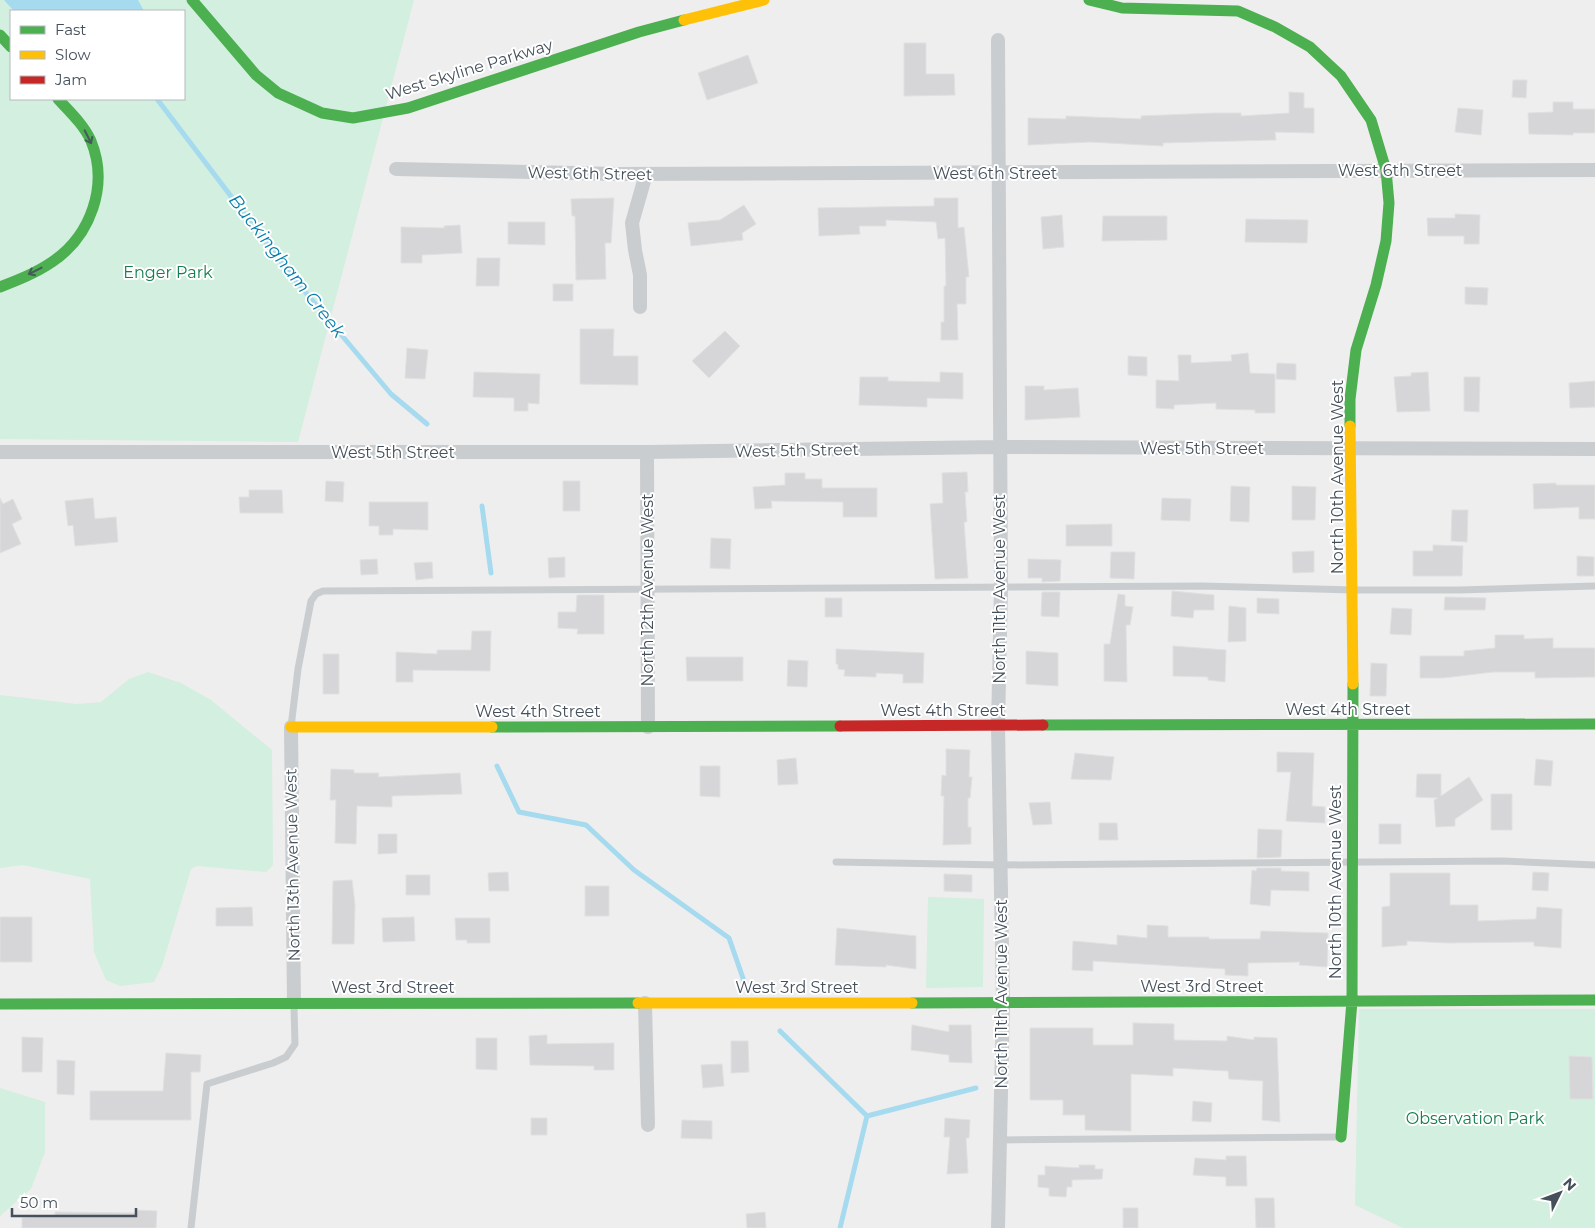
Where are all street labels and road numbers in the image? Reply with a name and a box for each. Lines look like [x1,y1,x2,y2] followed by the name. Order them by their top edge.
[383,35,555,104] street label: West Skyline Parkway
[1338,161,1463,180] street label: West 6th Street
[527,163,653,184] street label: West 6th Street
[933,164,1058,183] street label: West 6th Street
[1328,379,1347,574] street label: North 10th Avenue West
[1140,439,1264,458] street label: West 5th Street
[735,440,860,461] street label: West 5th Street
[331,443,455,462] street label: West 5th Street
[638,493,657,687] street label: North 12th Avenue West
[990,494,1009,684] street label: North 11th Avenue West
[1285,700,1411,719] street label: West 4th Street
[880,701,1006,720] street label: West 4th Street
[475,702,601,721] street label: West 4th Street
[281,768,304,962] street label: North 13th Avenue West
[1326,784,1345,979] street label: North 10th Avenue West
[992,899,1011,1089] street label: North 11th Avenue West
[1140,977,1264,996] street label: West 3rd Street
[331,978,455,997] street label: West 3rd Street
[735,978,859,997] street label: West 3rd Street

